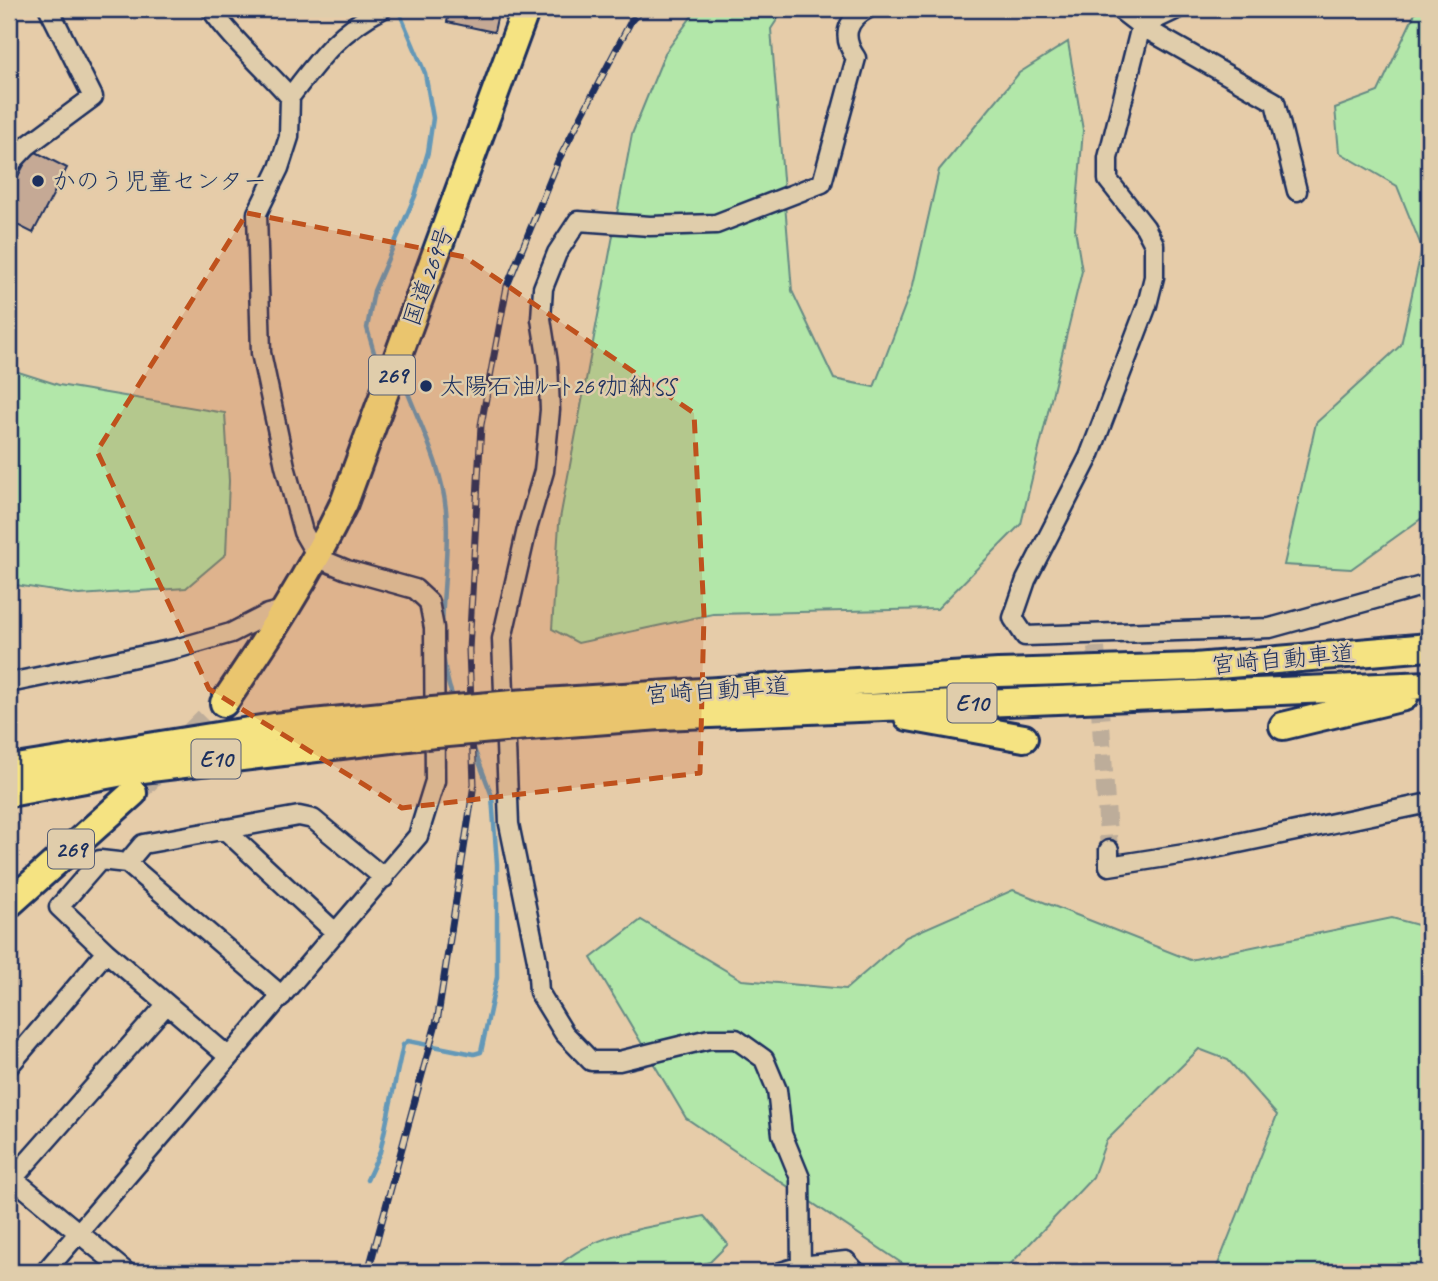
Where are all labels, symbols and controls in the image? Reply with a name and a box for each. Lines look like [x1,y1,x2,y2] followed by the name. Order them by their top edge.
[52,166,267,196] place label: かのう児童センター
[30,173,46,189] marker: かのう児童センター
[396,222,460,330] street label: 国道269号
[369,356,415,394] road number: 269
[440,371,679,401] place label: 太陽石油ﾙｰﾄ269加納SS
[418,378,434,394] marker: 太陽石油ﾙｰﾄ269加納SS
[1210,638,1356,680] street label: 宮崎自動車道
[644,670,790,710] street label: 宮崎自動車道
[948,684,996,722] road number: E10
[192,740,241,778] road number: E10
[48,830,94,869] road number: 269

